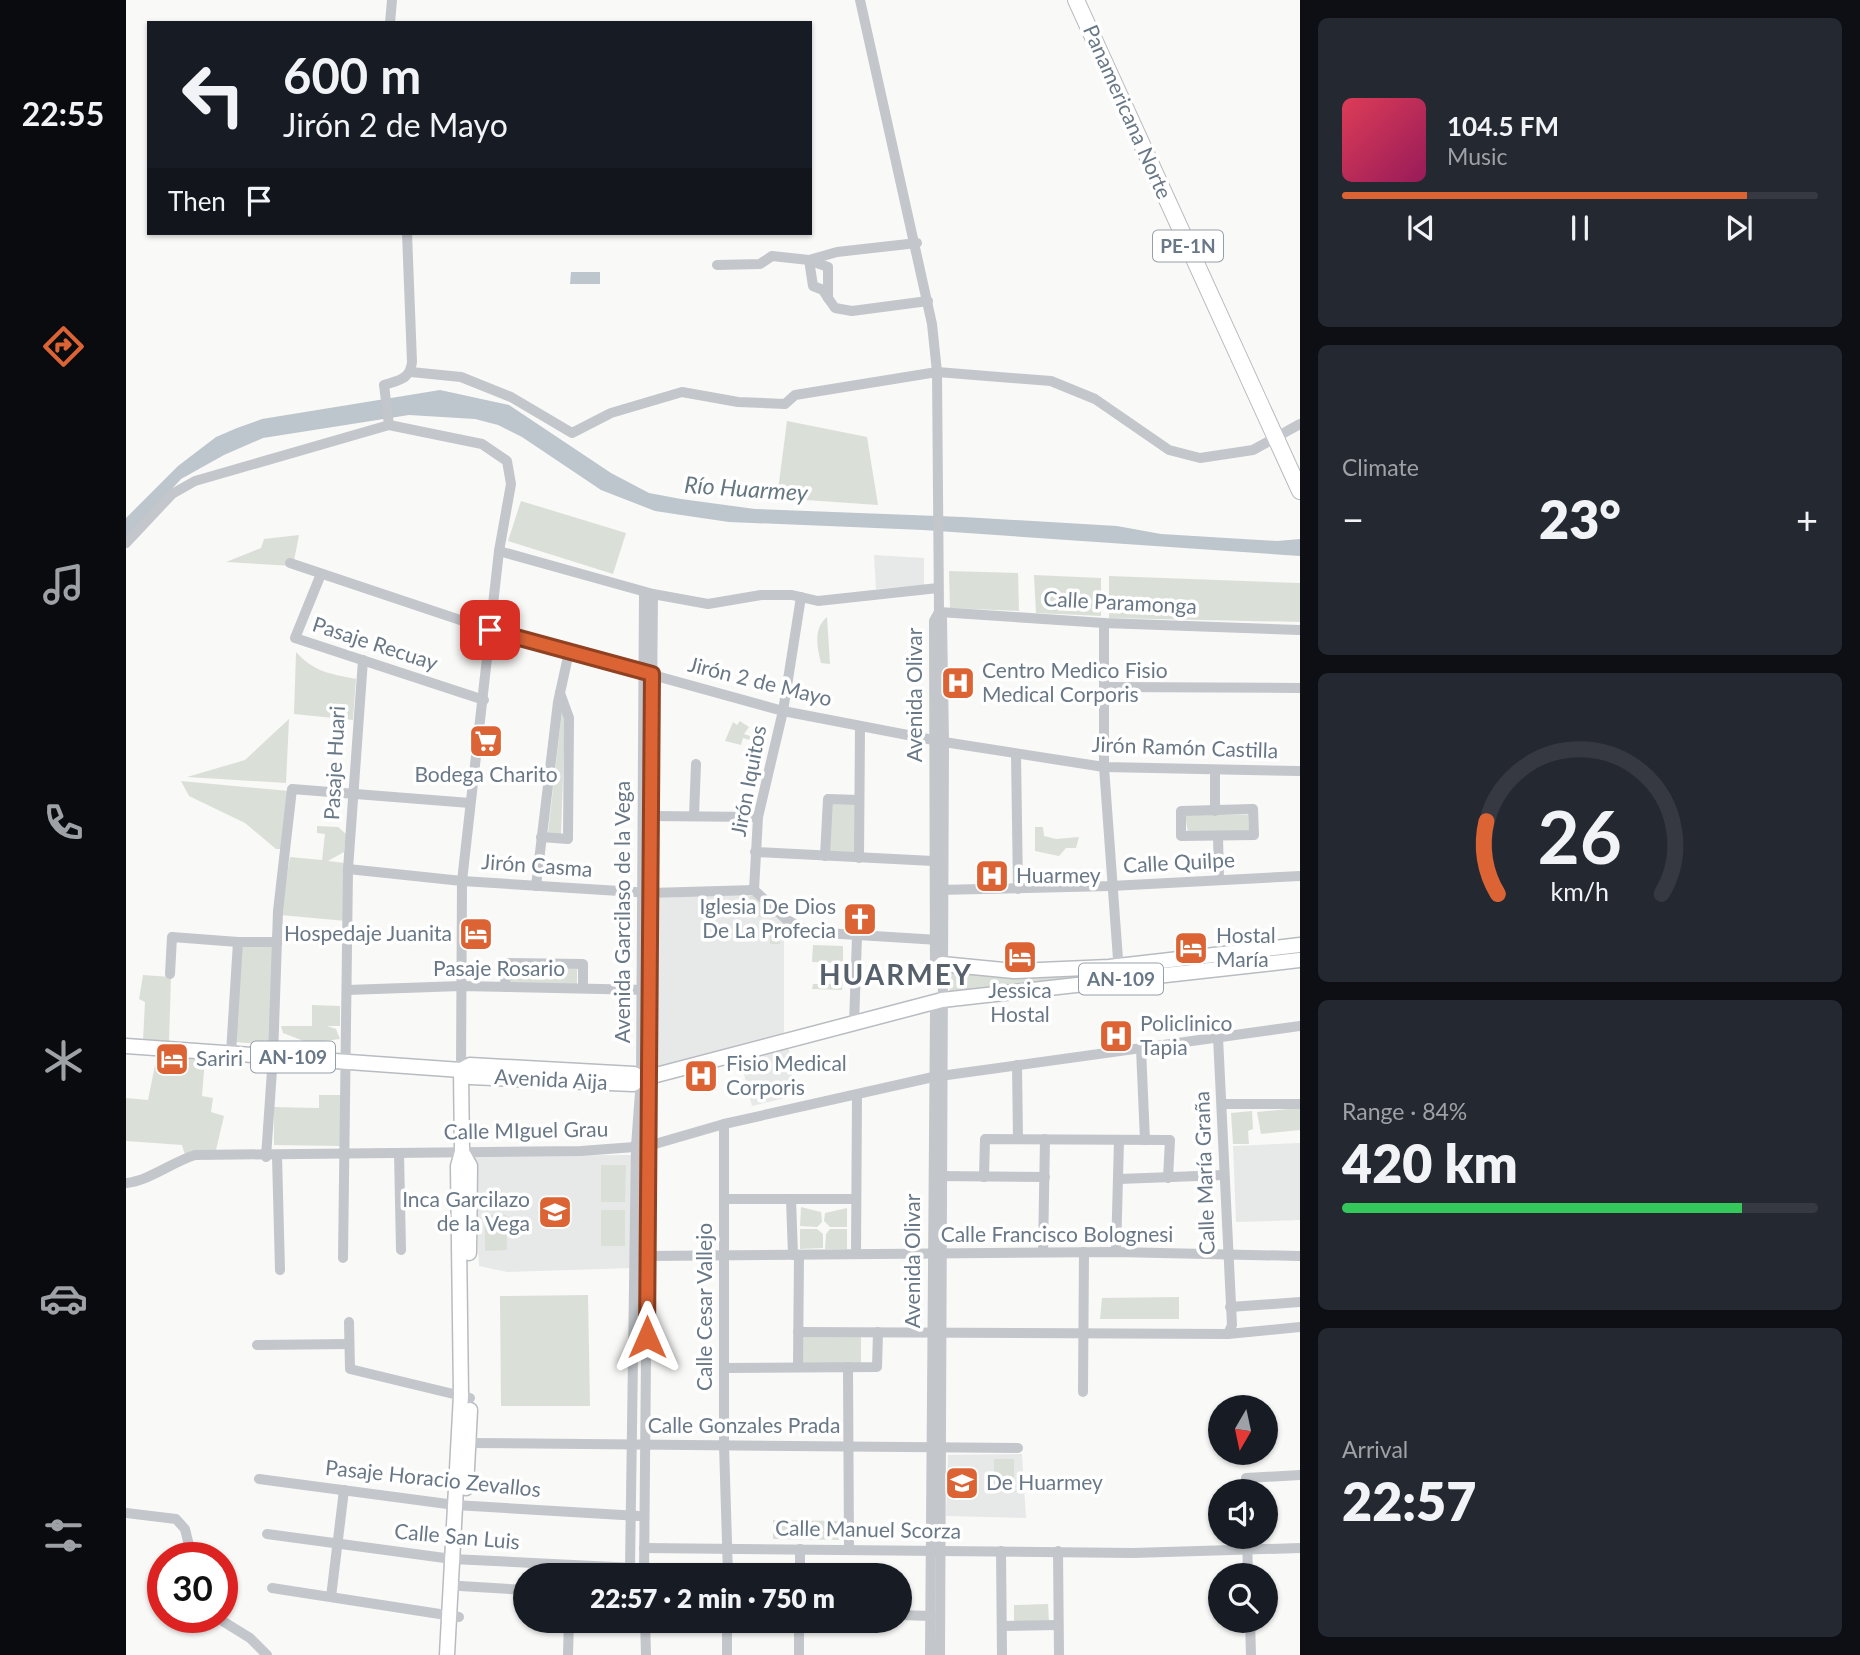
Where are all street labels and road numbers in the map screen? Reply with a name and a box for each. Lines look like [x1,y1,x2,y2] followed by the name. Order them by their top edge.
[1079,21,1178,202] street label: Panamericana Norte
[1153,230,1223,262] road number: PE-1N
[1043,585,1197,618] street label: Calle Paramonga
[310,611,441,675] street label: Pasaje Recuay
[901,627,926,762] street label: Avenida Olivar
[686,651,835,711] street label: Jirón 2 de Mayo
[318,705,349,821] street label: Pasaje Huari
[725,723,771,838] street label: Jirón Iquitos
[1091,731,1279,762] street label: Jirón Ramón Castilla
[609,781,634,1043] street label: Avenida Garcilaso de la Vega
[1122,846,1236,877] street label: Calle Quilpe
[481,848,593,881] street label: Jirón Casma
[433,955,565,980] street label: Pasaje Rosario
[1079,964,1163,995] road number: AN-109
[251,1042,335,1072] road number: AN-109
[494,1063,608,1094] street label: Avenida Aija
[1188,1091,1219,1256] street label: Calle María Graña
[443,1116,609,1143] street label: Calle MIguel Grau
[899,1193,924,1328] street label: Avenida Olivar
[941,1221,1173,1246] street label: Calle Francisco Bolognesi
[691,1223,716,1391] street label: Calle Cesar Vallejo
[648,1412,840,1437] street label: Calle Gonzales Prada
[324,1454,542,1501] street label: Pasaje Horacio Zevallos
[775,1514,961,1543] street label: Calle Manuel Scorza
[393,1518,521,1553] street label: Calle San Luis

